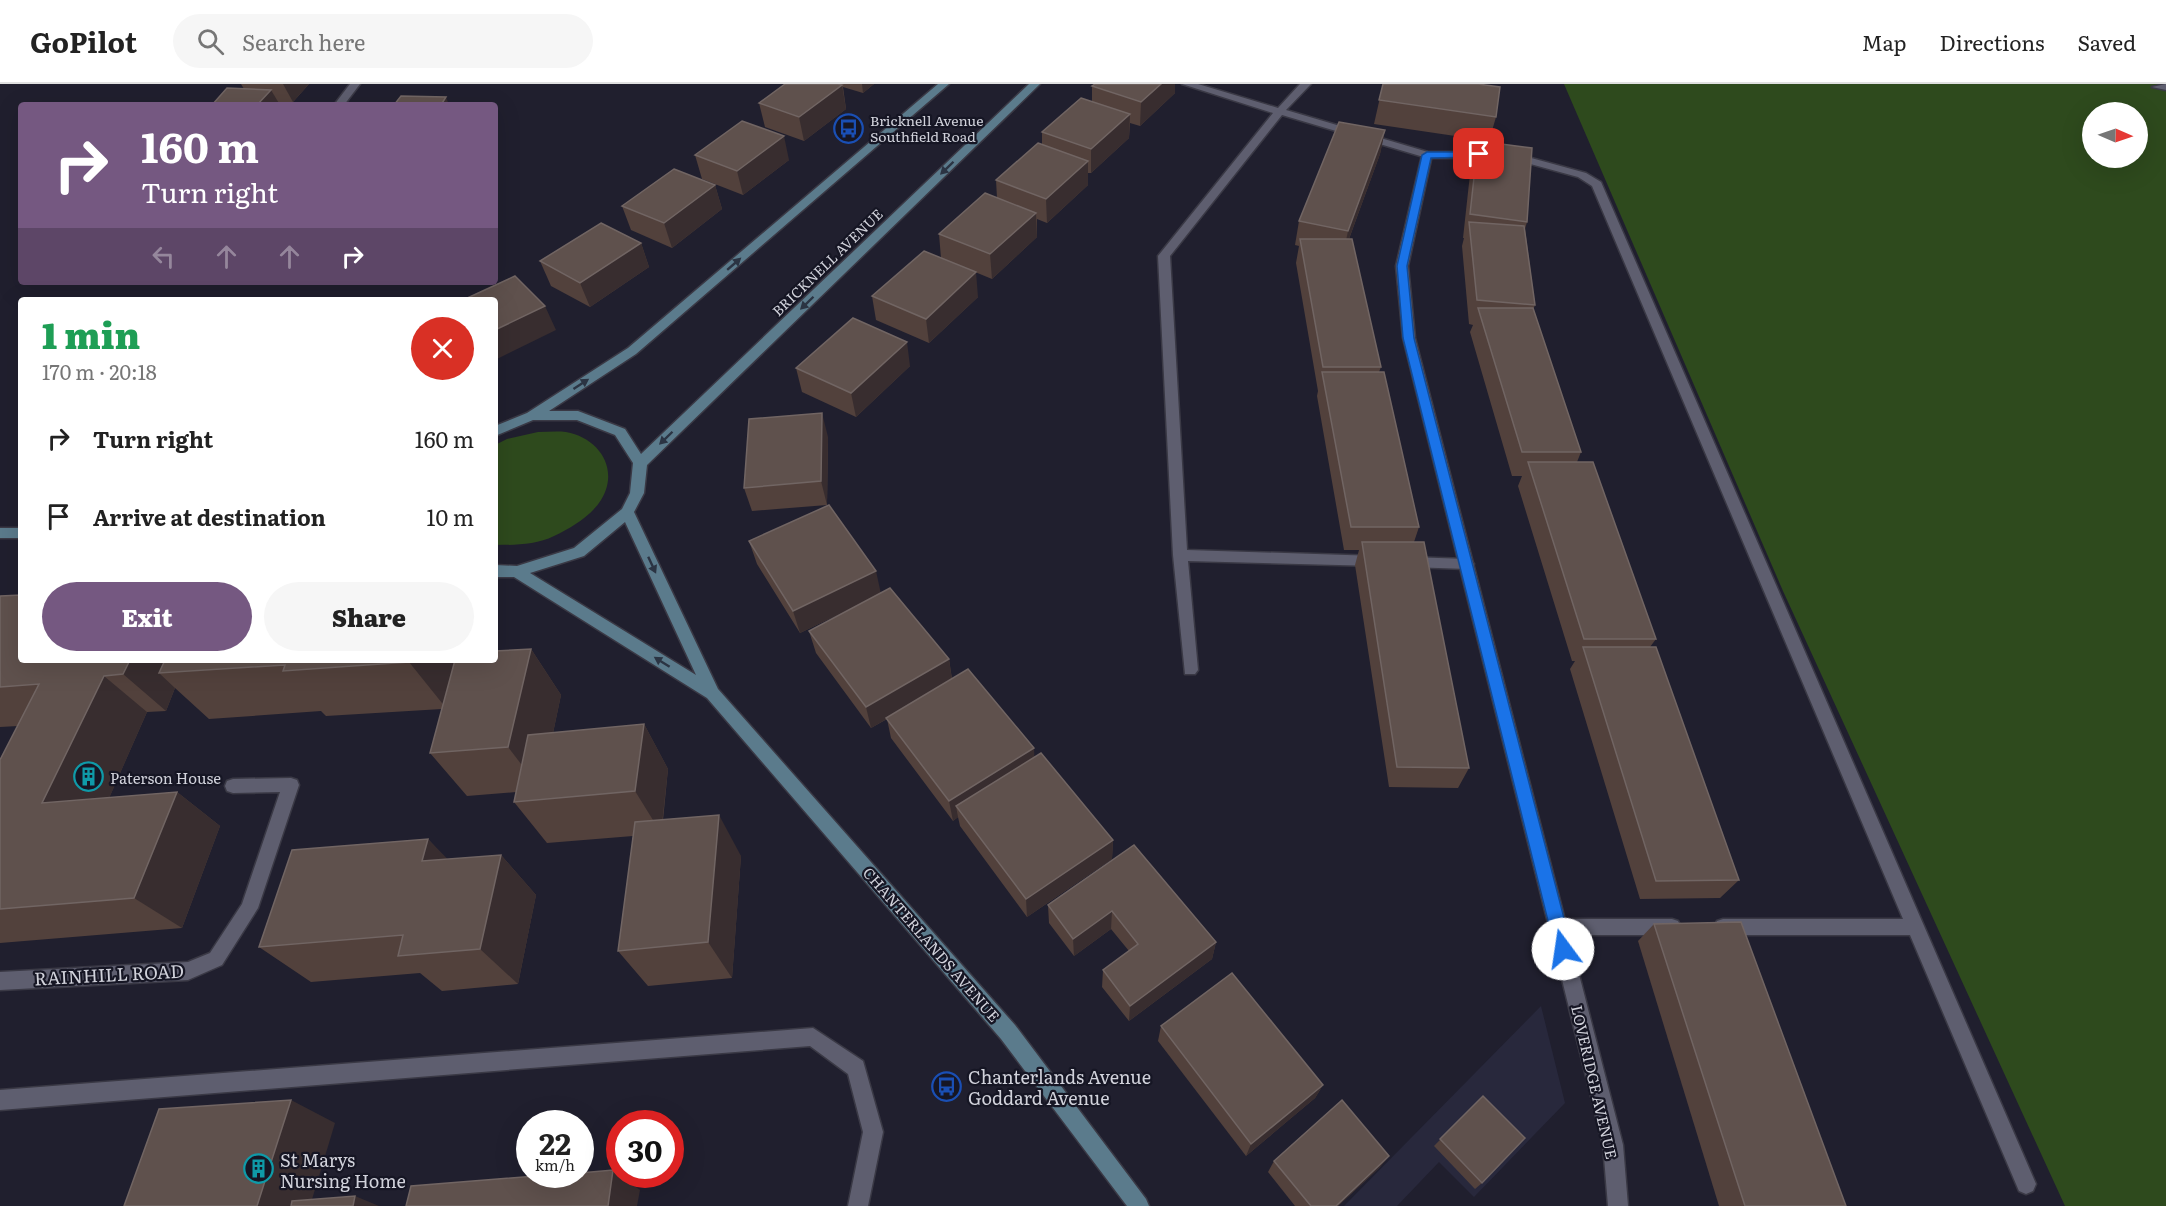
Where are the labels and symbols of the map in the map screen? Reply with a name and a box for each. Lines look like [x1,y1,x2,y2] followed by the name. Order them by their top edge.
[2082,102,2148,168] north arrow
[870,110,983,146] place label: Bricknell Avenue Southfield Road
[833,112,865,144] bus stop icon: Bricknell Avenue Southfield Road
[1453,128,1504,179] pin
[940,161,955,175] one-way arrow
[767,204,887,320] street label: BRICKNELL AVENUE
[726,258,741,271] one-way arrow
[799,296,814,310] one-way arrow
[573,379,590,390] one-way arrow
[658,431,673,445] one-way arrow
[647,557,656,574] one-way arrow
[654,657,670,668] one-way arrow
[73,761,105,793] building icon: Paterson House
[110,766,221,789] place label: Paterson House
[858,861,1006,1027] street label: CHANTERLANDS AVENUE
[1531,917,1595,981] position arrow
[33,957,185,991] street label: RAINHILL ROAD
[1566,1003,1624,1161] street label: LOVERIDGE AVENUE
[968,1063,1151,1111] place label: Chanterlands Avenue Goddard Avenue
[931,1070,963,1102] bus stop icon: Chanterlands Avenue Goddard Avenue
[606,1110,684,1188] speed limit sign: 30
[280,1146,406,1194] place label: St Marys Nursing Home
[243,1153,275,1185] building icon: St Marys Nursing Home

